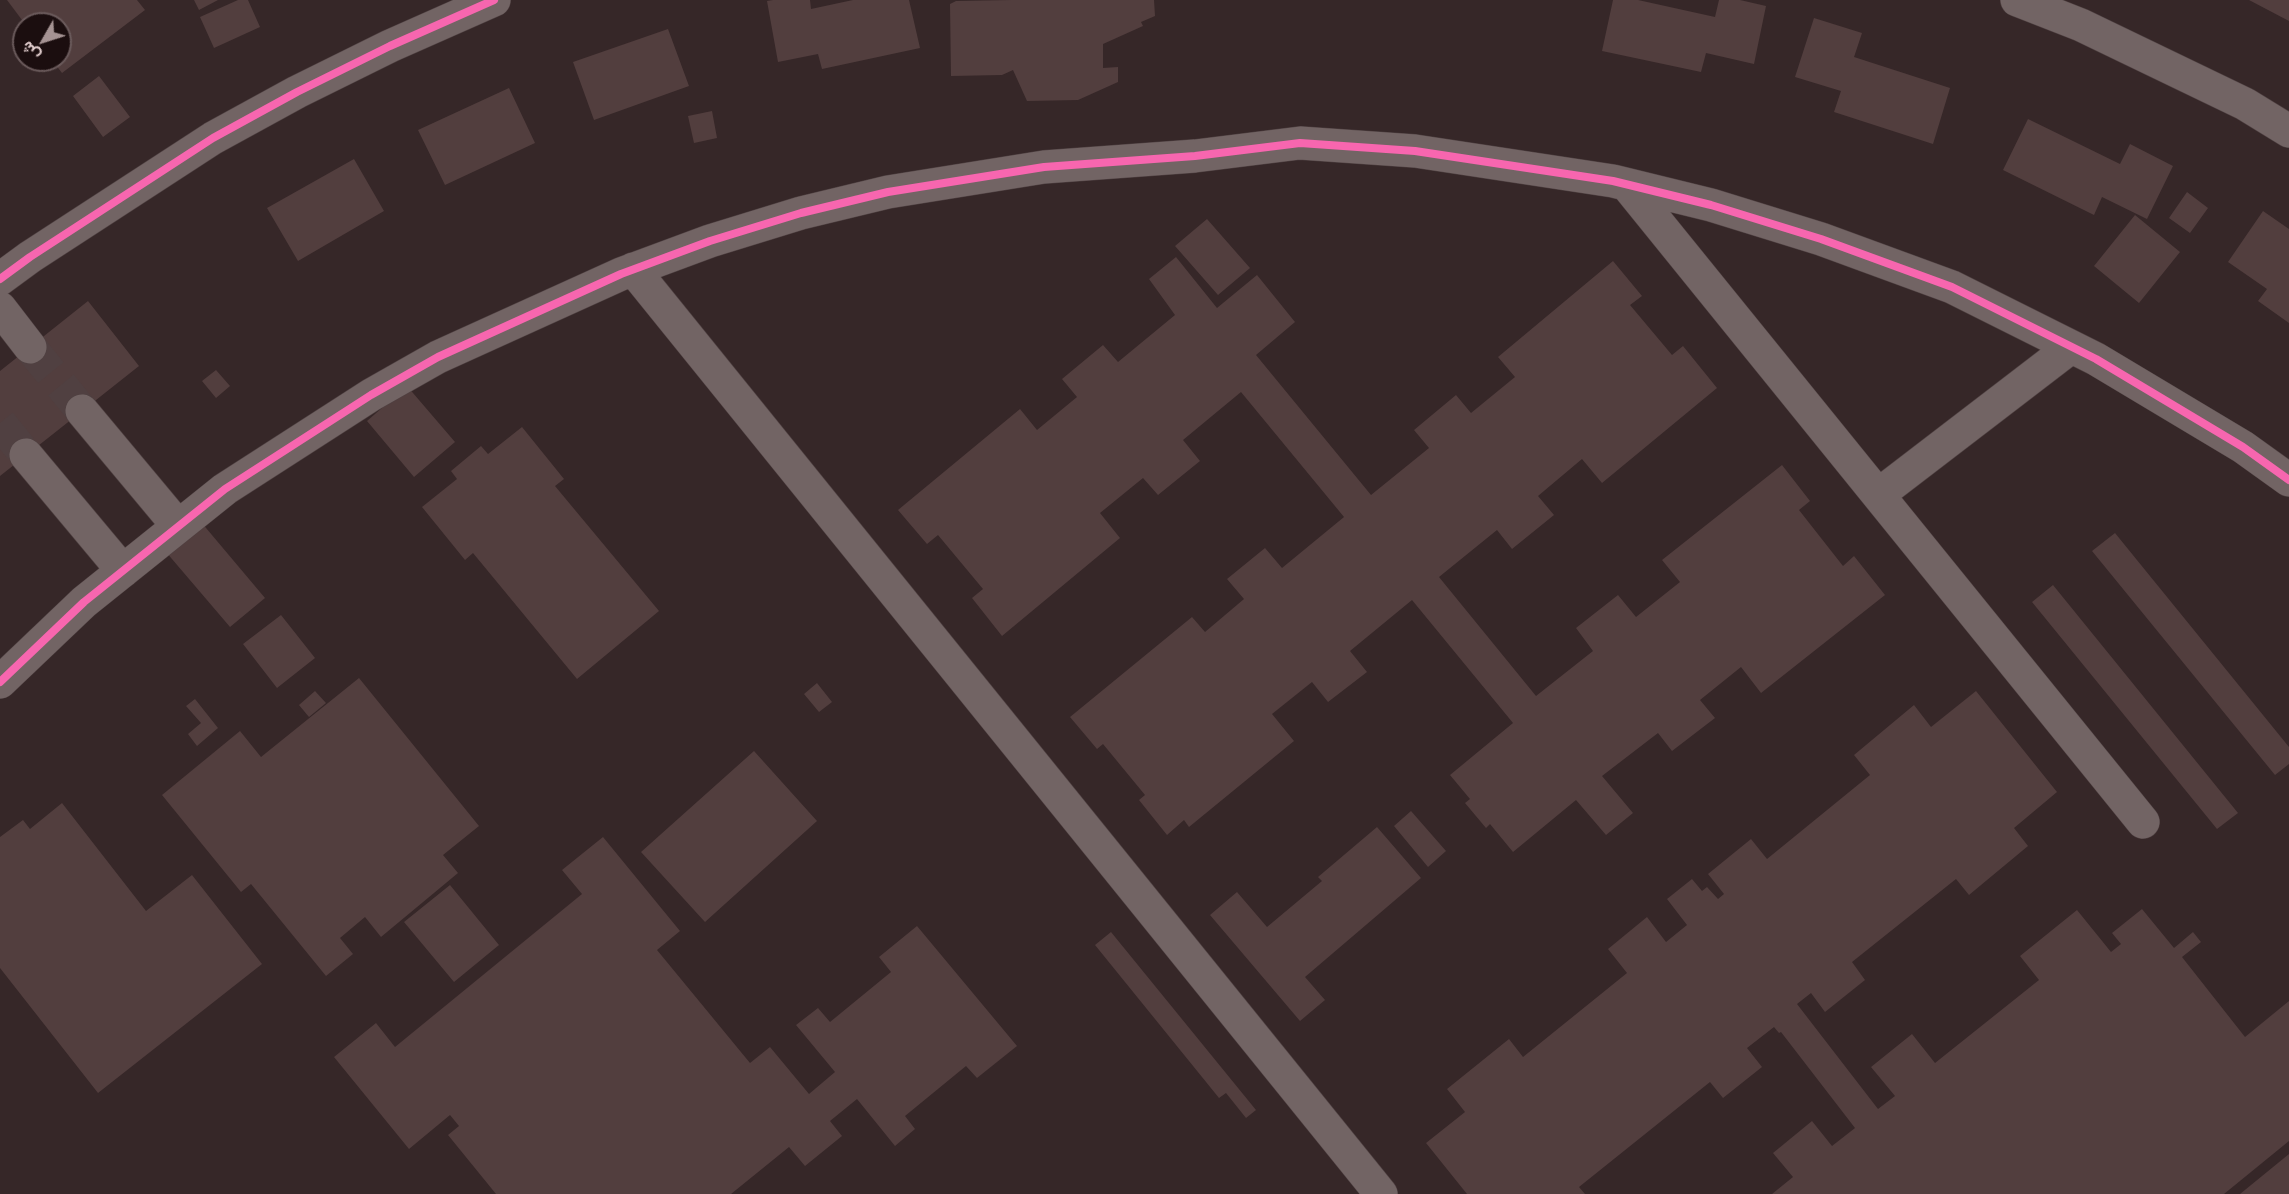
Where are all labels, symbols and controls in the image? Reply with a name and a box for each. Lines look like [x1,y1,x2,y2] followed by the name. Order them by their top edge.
[12,12,72,72] north arrow
[14,37,45,67] text: ش

